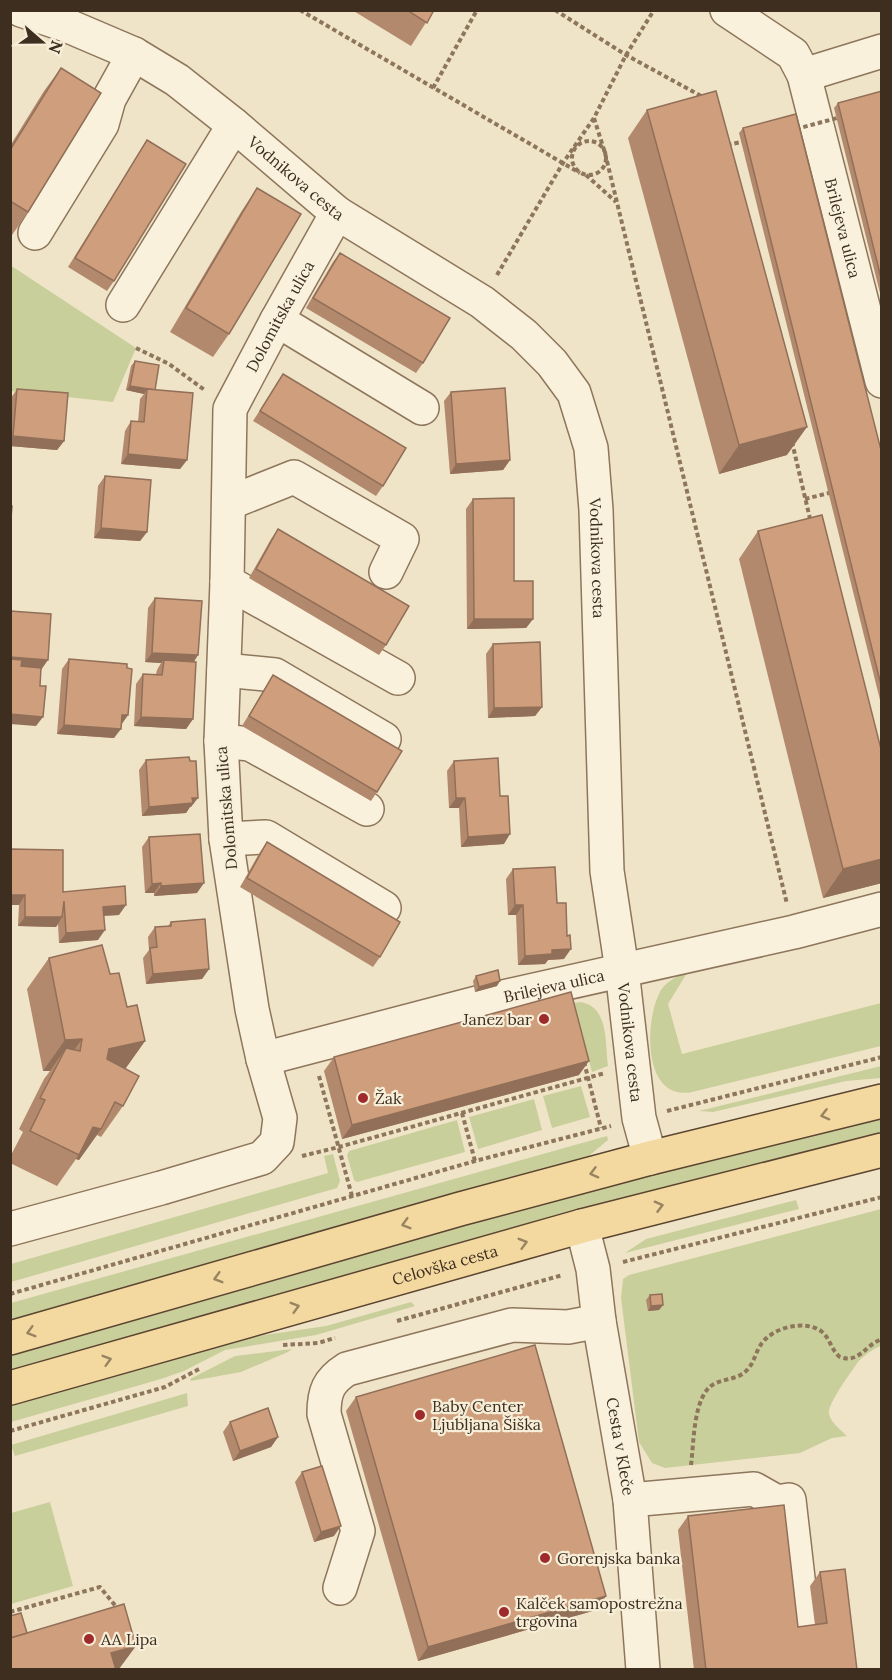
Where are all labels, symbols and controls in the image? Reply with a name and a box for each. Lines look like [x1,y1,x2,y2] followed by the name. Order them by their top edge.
[12,12,72,72] north arrow
[45,38,68,56] text: N
[243,131,348,225] street label: Vodnikova cesta
[821,176,865,280] street label: Brilejeva ulica
[241,257,318,375] street label: Dolomitska ulica
[585,496,609,619] street label: Vodnikova cesta
[211,745,241,871] street label: Dolomitska ulica
[502,965,606,1007] street label: Brilejeva ulica
[613,981,647,1103] street label: Vodnikova cesta
[462,1009,532,1029] place label: Janez bar
[537,1012,551,1026] marker: Janez bar
[375,1088,402,1108] place label: Žak
[356,1091,370,1105] marker: Žak
[820,1107,830,1120] one-way arrow
[589,1166,599,1178] one-way arrow
[653,1201,664,1213] one-way arrow
[401,1217,411,1229] one-way arrow
[517,1238,528,1250] one-way arrow
[390,1240,500,1289] street label: Celovška cesta
[213,1271,224,1283] one-way arrow
[289,1302,300,1314] one-way arrow
[26,1325,37,1337] one-way arrow
[102,1355,112,1368] one-way arrow
[432,1396,541,1434] place label: Baby Center Ljubljana Šiška
[602,1396,639,1497] street label: Cesta v Kleče
[413,1408,427,1422] marker: Baby Center Ljubljana Šiška
[557,1548,680,1568] place label: Gorenjska banka
[538,1551,552,1565] marker: Gorenjska banka
[516,1593,683,1631] place label: Kalček samopostrežna trgovina
[497,1605,511,1619] marker: Kalček samopostrežna trgovina
[100,1629,158,1649] place label: AA Lipa
[82,1632,96,1646] marker: AA Lipa

